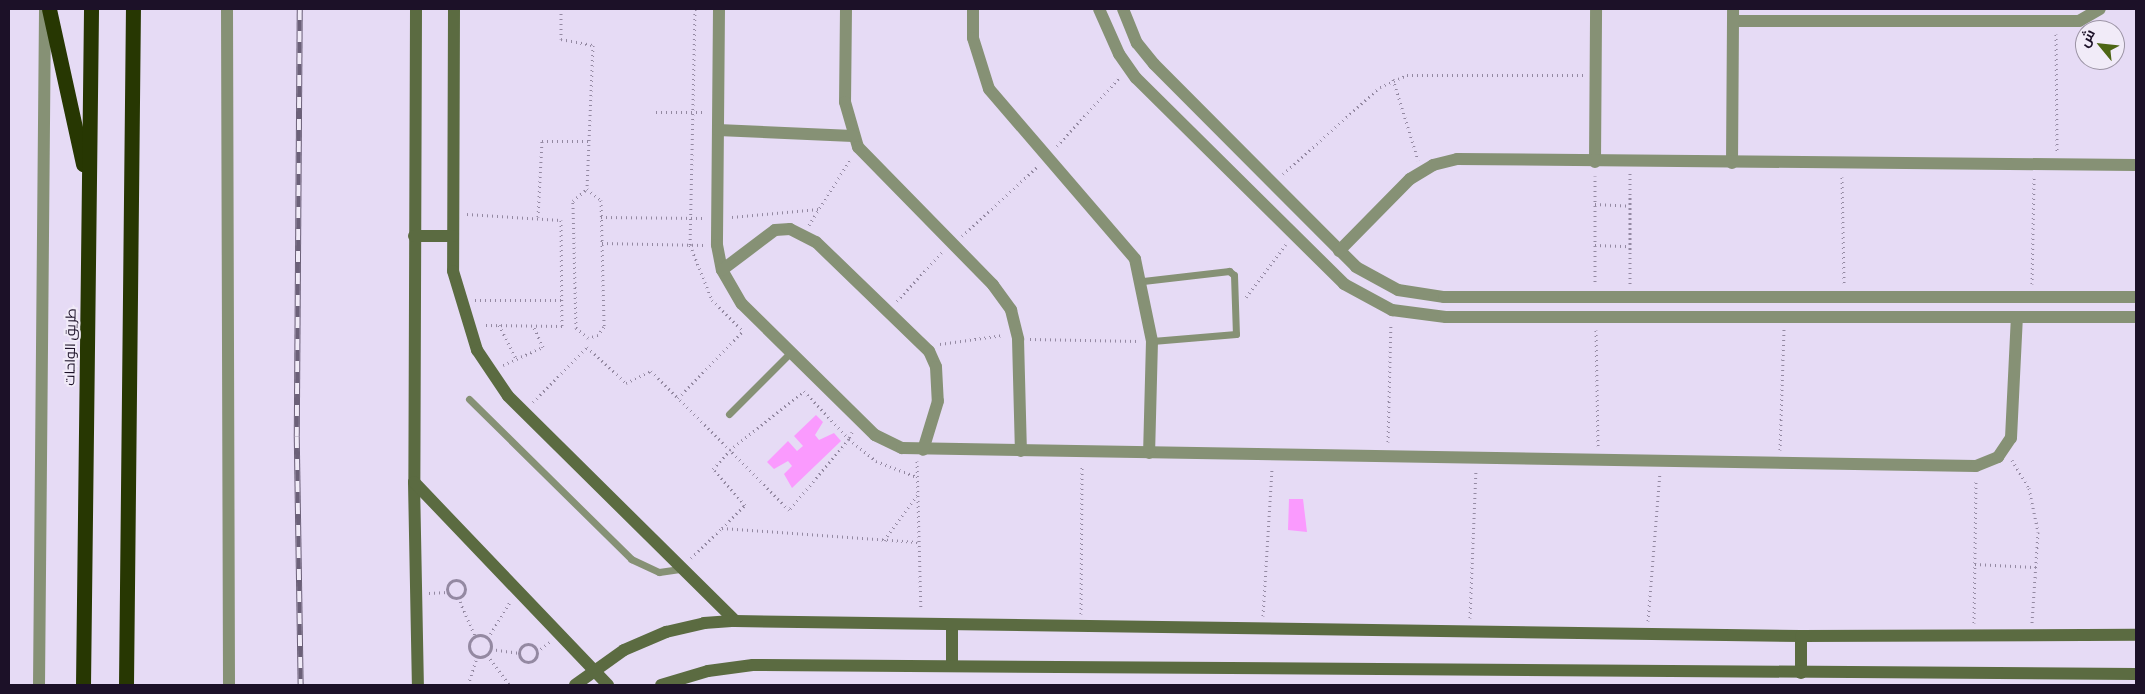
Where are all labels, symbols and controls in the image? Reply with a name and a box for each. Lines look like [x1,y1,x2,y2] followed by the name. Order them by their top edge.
[2075,20,2125,70] north arrow
[2075,26,2101,51] text: ش
[62,308,80,386] street label: طريق الواحات

